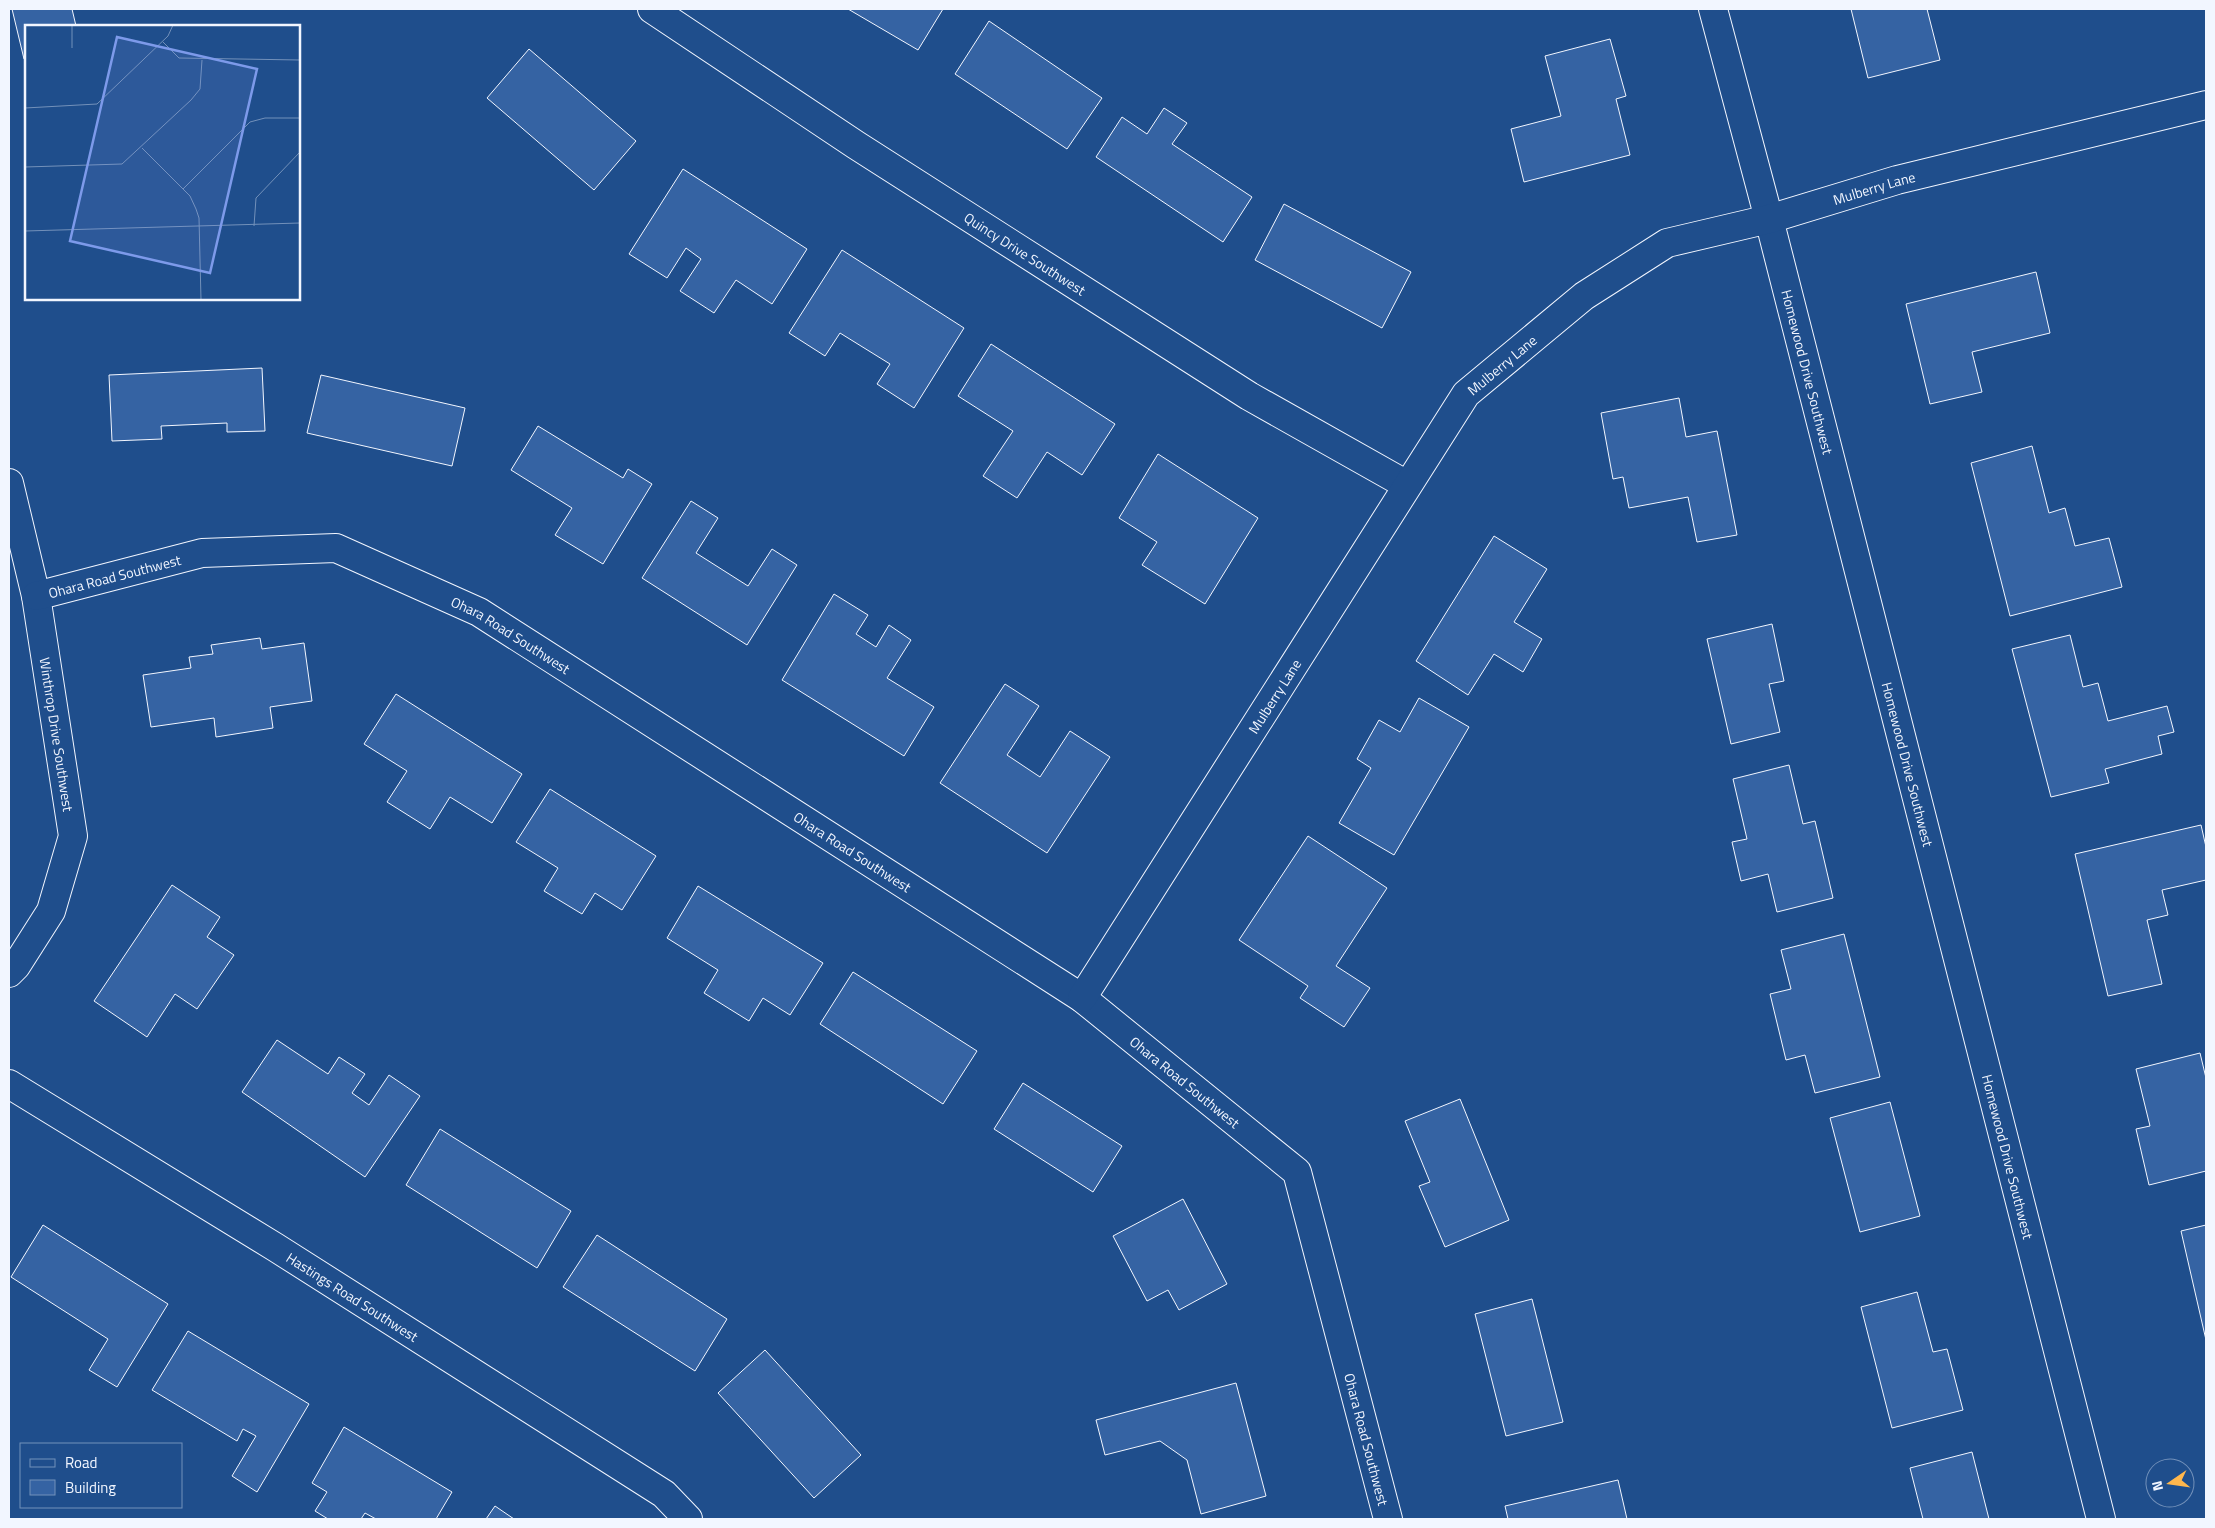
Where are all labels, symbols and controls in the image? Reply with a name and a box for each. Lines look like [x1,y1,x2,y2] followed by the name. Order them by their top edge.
[25,25,300,300] inset map
[1830,166,1917,209] street label: Mulberry Lane
[960,206,1090,300] street label: Quincy Drive Southwest
[1777,287,1839,456] street label: Homewood Drive Southwest
[1462,329,1541,400] street label: Mulberry Lane
[46,548,183,603] street label: Ohara Road Southwest
[448,590,575,678] street label: Ohara Road Southwest
[1242,654,1306,737] street label: Mulberry Lane
[35,656,80,813] street label: Winthrop Drive Southwest
[1877,680,1939,849] street label: Homewood Drive Southwest
[790,806,916,897] street label: Ohara Road Southwest
[1126,1031,1245,1133] street label: Ohara Road Southwest
[1977,1072,2040,1241] street label: Homewood Drive Southwest
[283,1247,423,1346] street label: Hastings Road Southwest
[1340,1371,1395,1508] street label: Ohara Road Southwest
[20,1443,182,1508] legend
[65,1451,97,1474] text: Road
[2145,1458,2195,1508] north arrow
[65,1476,116,1499] text: Building
[2146,1479,2168,1493] text: N

